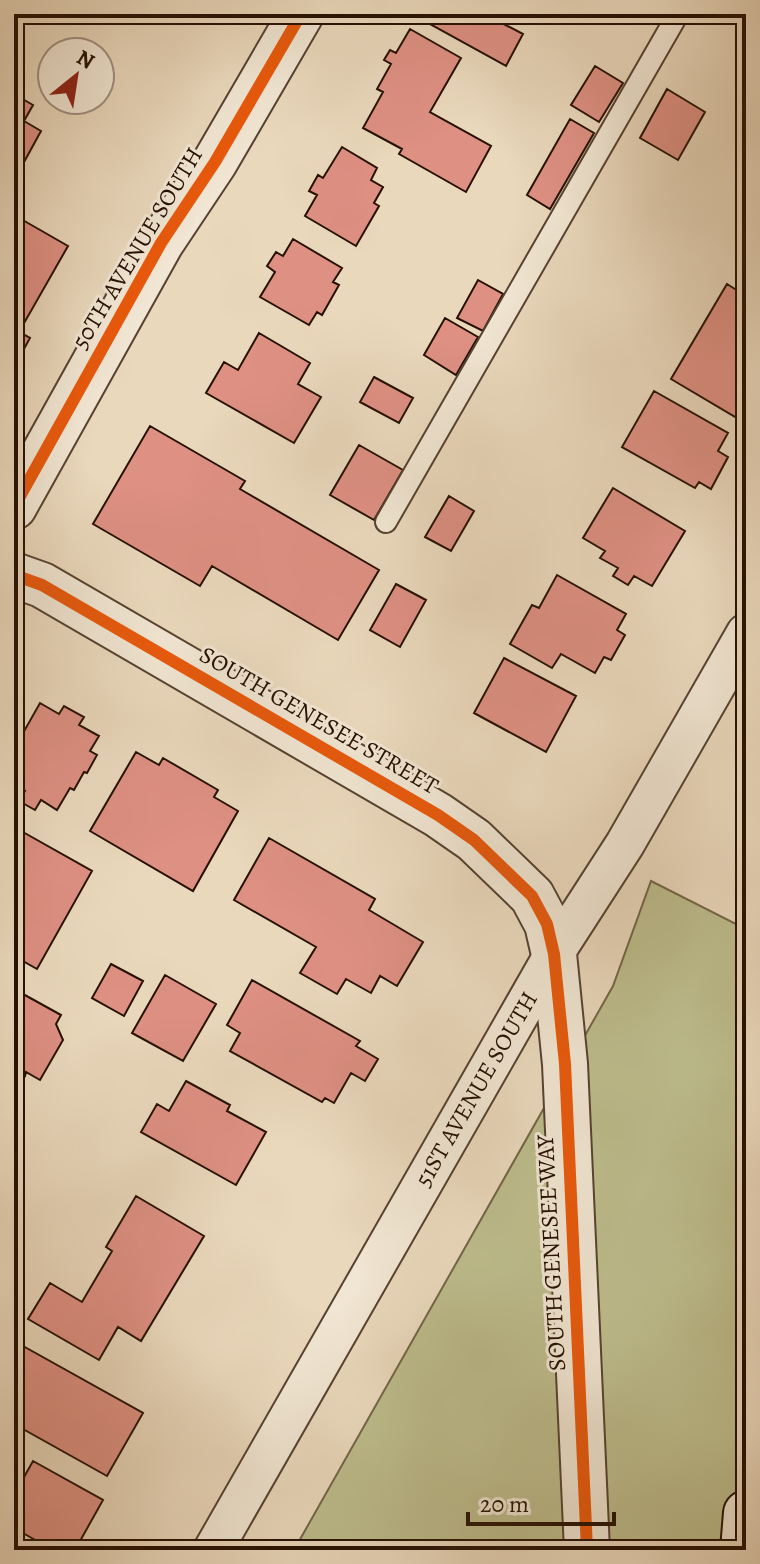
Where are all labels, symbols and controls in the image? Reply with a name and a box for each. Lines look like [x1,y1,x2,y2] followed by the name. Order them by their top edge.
[36,36,116,116] north arrow
[71,43,100,77] text: N
[64,141,210,355] street label: 50TH AVENUE SOUTH
[194,638,444,802] street label: SOUTH GENESEE STREET
[407,986,545,1192] street label: 51ST AVENUE SOUTH
[529,1133,573,1372] street label: SOUTH GENESEE WAY
[468,1476,614,1526] scale bar
[480,1488,529,1520] text: 20 m

